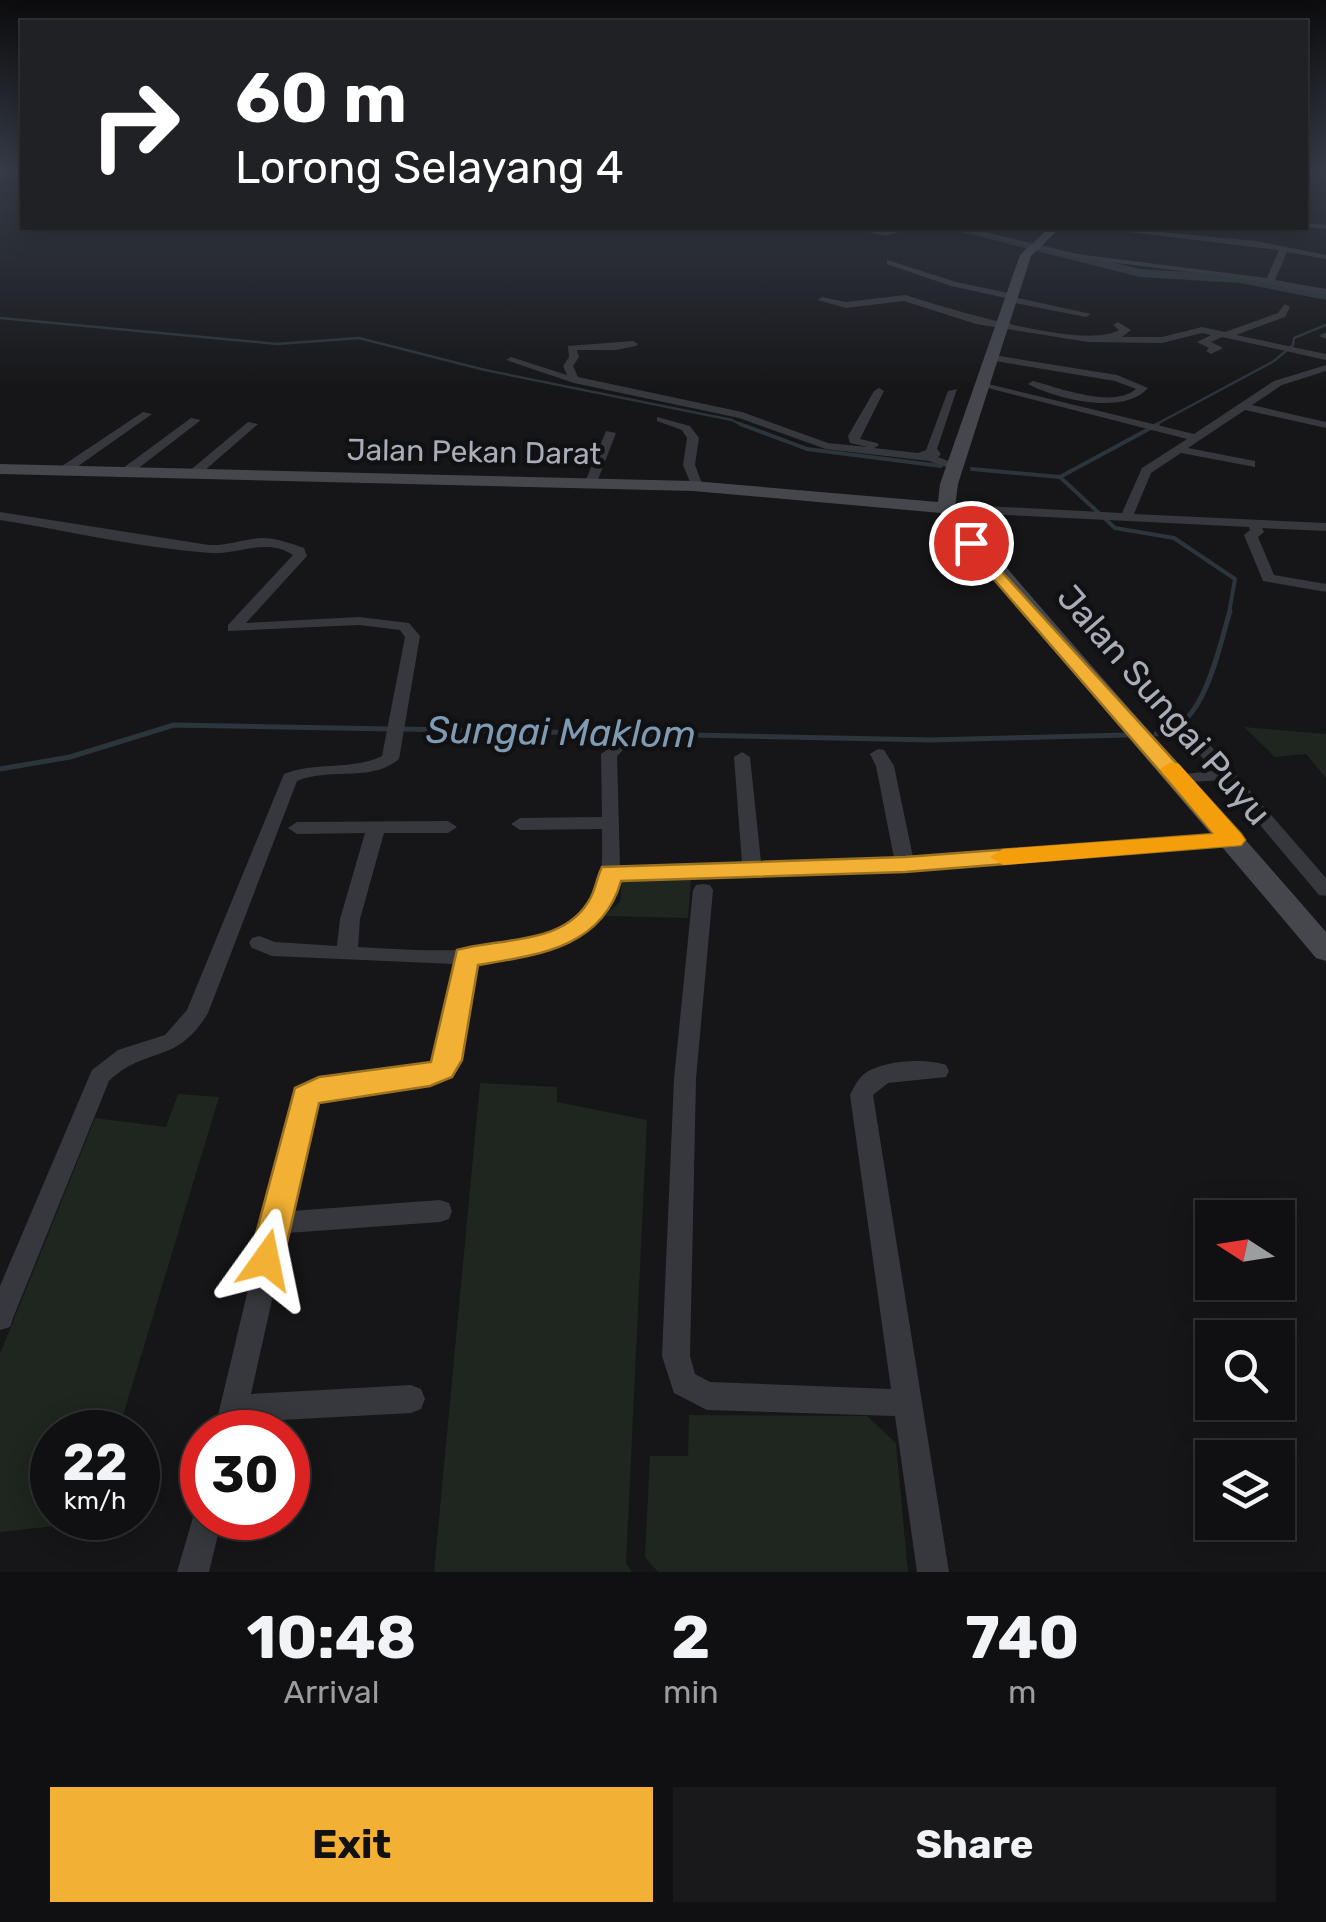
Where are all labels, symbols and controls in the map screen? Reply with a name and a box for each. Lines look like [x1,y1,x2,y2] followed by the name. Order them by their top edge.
[235,57,407,140] text: 60 m
[70,60,200,190] icon: right
[235,141,624,194] text: Lorong Selayang 4
[346,432,602,472] street label: Jalan Pekan Darat
[929,501,1014,586] pin
[944,516,999,571] icon: arrive
[1048,576,1280,834] street label: Jalan Sungai Puyu
[426,707,696,757] water label: Sungai Maklom
[1195,1200,1295,1300] north arrow
[1195,1200,1295,1540] map controls
[214,1208,318,1312] position arrow
[1195,1320,1295,1420] button: search
[180,1410,310,1540] speed limit sign: 30
[63,1433,128,1493] text: 22
[1195,1440,1295,1540] button: layers
[64,1486,126,1515] text: km/h
[247,1602,416,1673] text: 10:48
[671,1602,710,1673] text: 2
[965,1602,1079,1673] text: 740
[283,1673,379,1711] text: Arrival
[663,1673,719,1711] text: min
[1008,1673,1036,1711] text: m
[50,1787,653,1902] button: Exit
[673,1787,1276,1902] button: Share

